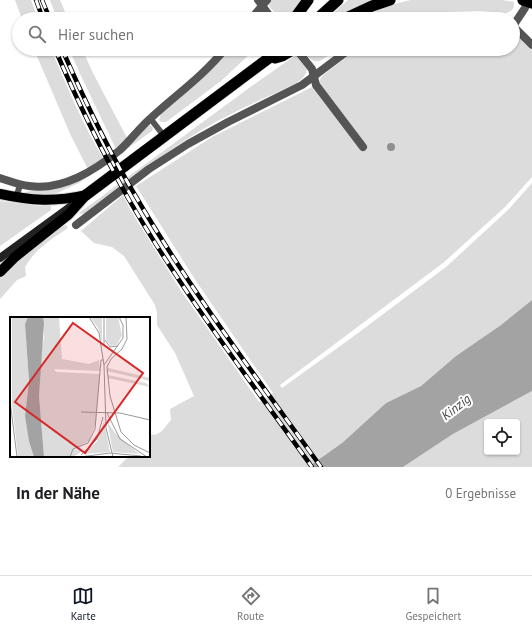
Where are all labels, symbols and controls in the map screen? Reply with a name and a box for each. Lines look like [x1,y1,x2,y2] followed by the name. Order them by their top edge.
[12,12,520,56] search box
[26,23,48,45] icon: search
[58,25,134,44] text: Hier suchen
[10,317,150,457] inset map
[438,390,475,424] water label: Kinzig
[484,419,520,455] map controls
[484,419,520,455] button: locate
[16,482,100,504] text: In der Nähe
[445,485,516,502] text: 0 Ergebnisse
[71,585,96,623] tab: Karte
[237,585,264,623] tab: Route
[405,585,461,623] tab: Gespeichert

